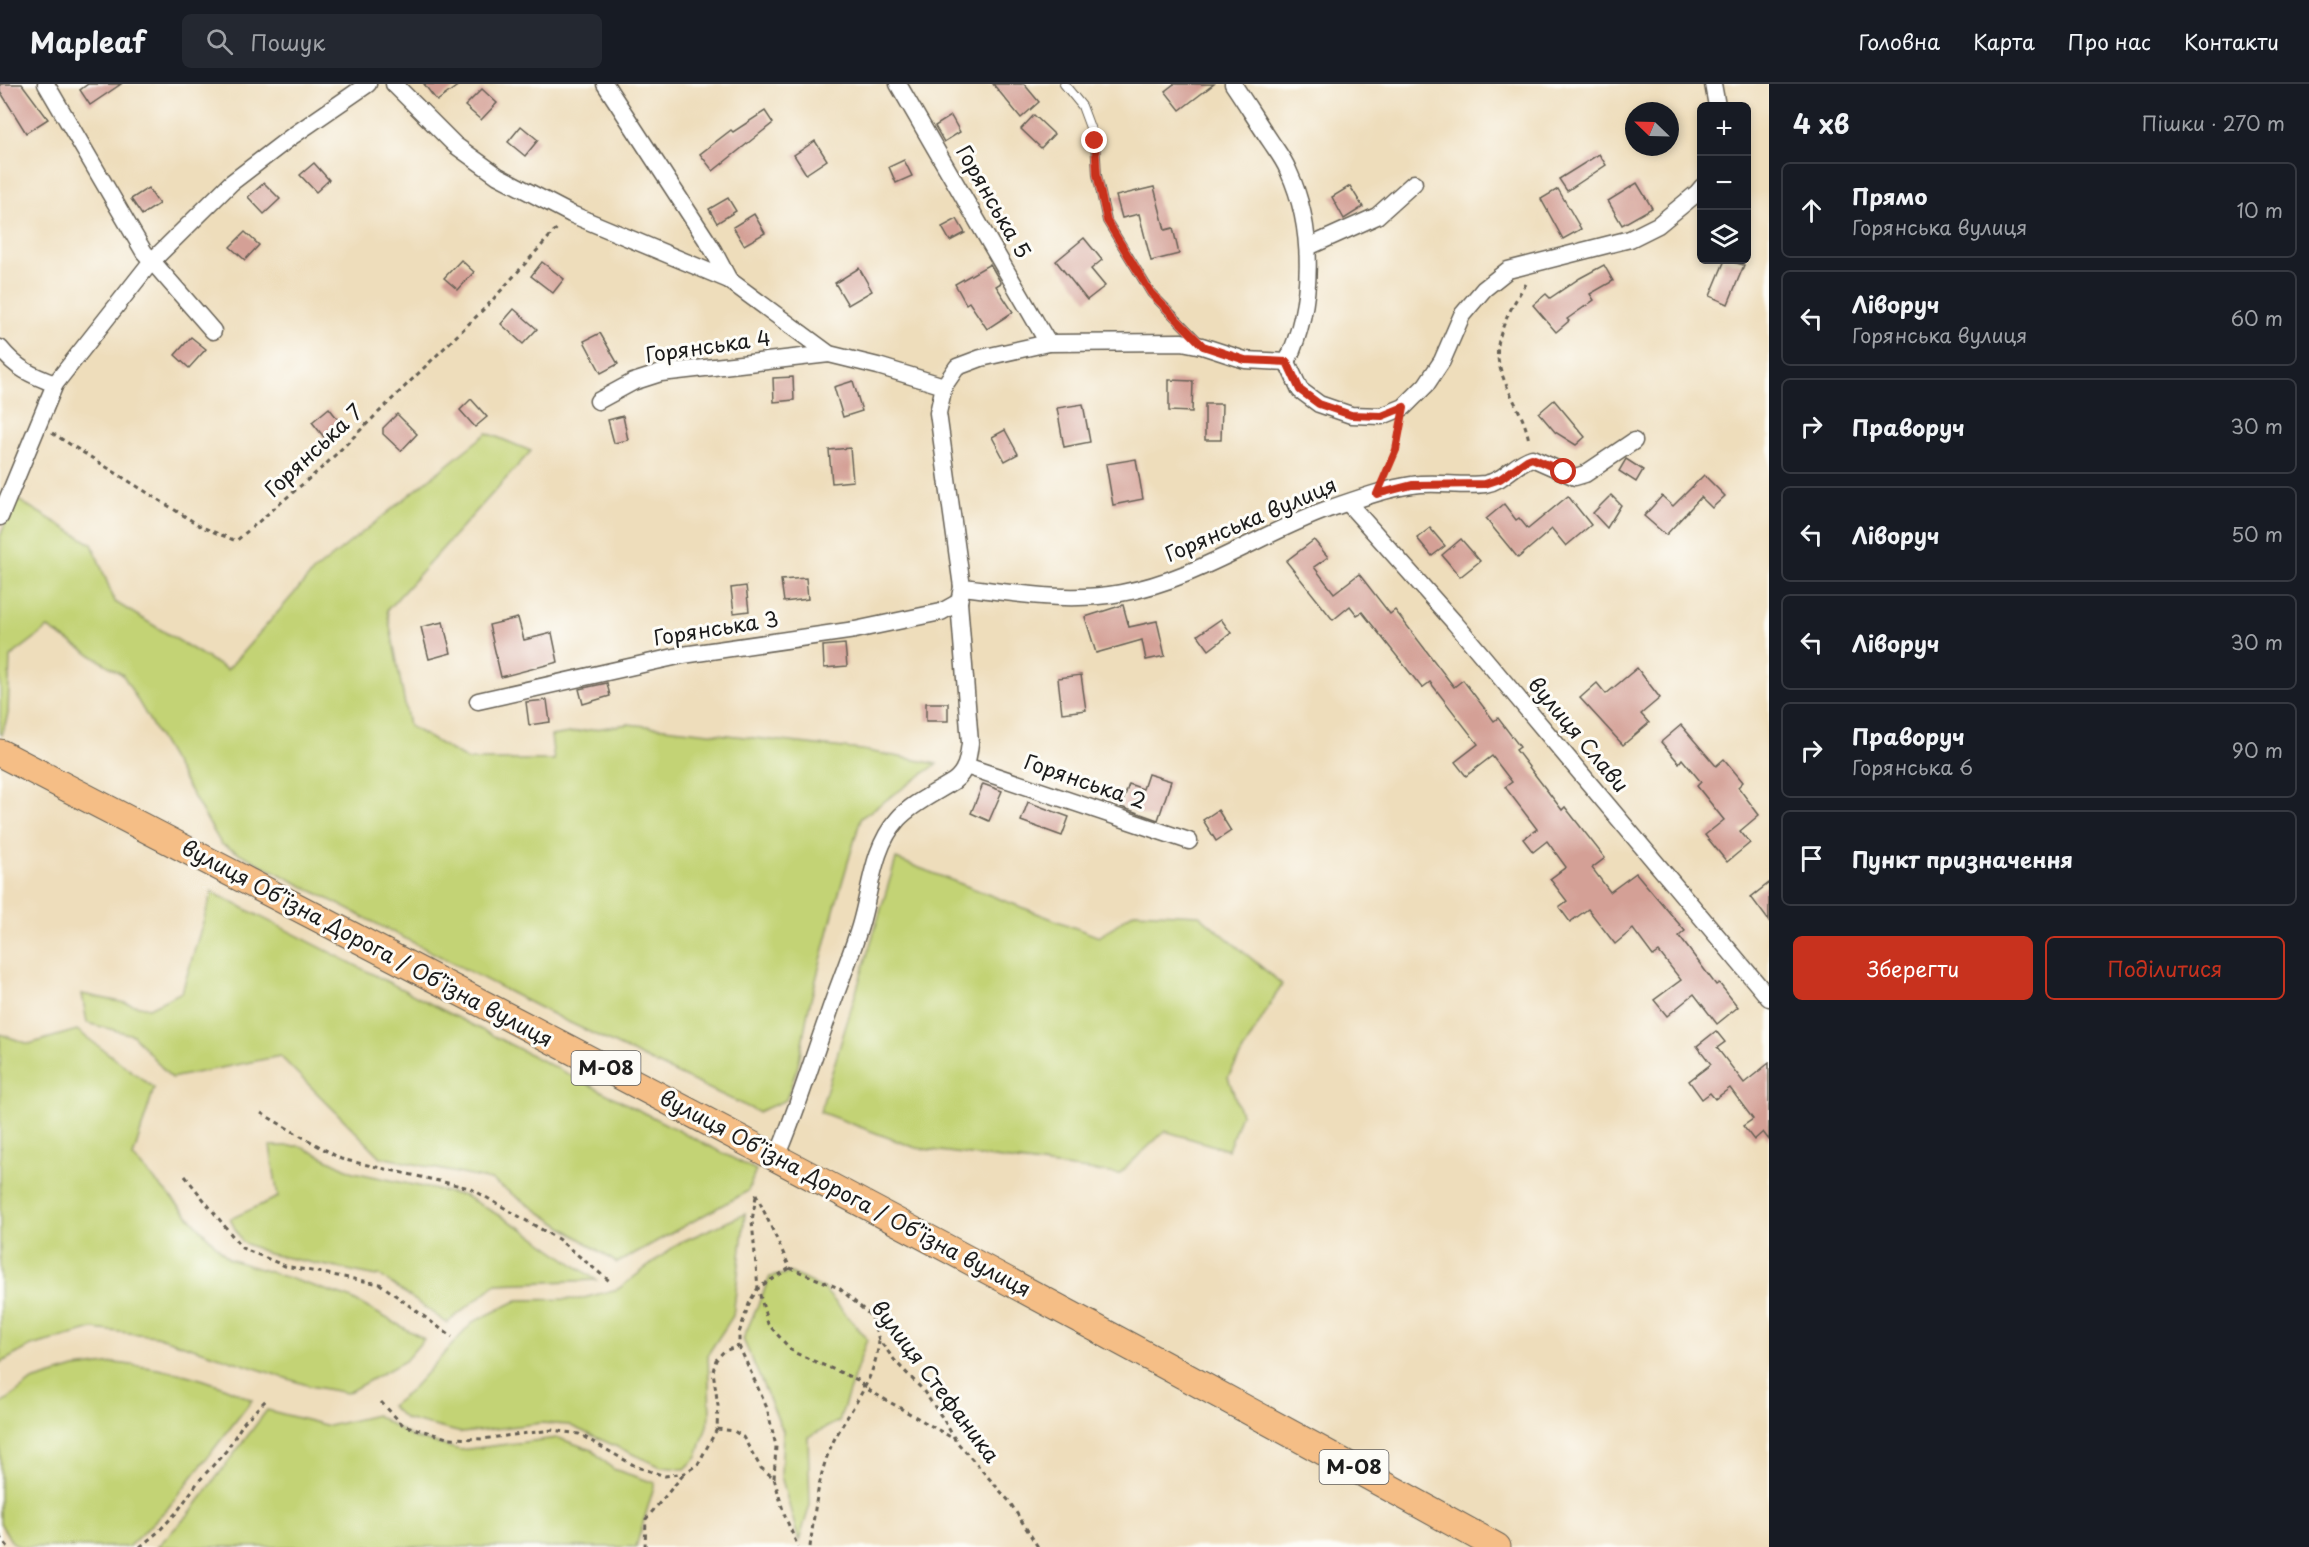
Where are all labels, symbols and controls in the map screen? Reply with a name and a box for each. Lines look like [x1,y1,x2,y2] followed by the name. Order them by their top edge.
[182,14,602,68] search box
[30,20,146,63] text: Mapleaf
[203,25,236,58] icon: search
[251,25,325,58] text: Пошук
[1859,25,1940,57] text: Головна
[1973,25,2035,57] text: Карта
[2068,25,2151,57] text: Про нас
[2184,25,2279,57] text: Контакти
[1625,102,1679,156] north arrow
[1697,102,1751,264] map controls
[1697,102,1751,156] button: +
[1793,104,1849,143] text: 4 хв
[2142,108,2285,138] text: Пішки · 270 m
[1081,127,1107,153] route end
[949,138,1040,264] street label: Горянська 5
[1697,156,1751,210] button: −
[1852,179,1927,212] text: Прямо
[1795,194,1828,227] icon: ahead
[2236,195,2283,225] text: 10 m
[1697,210,1751,264] button: layers
[1852,212,2027,242] text: Горянська вулиця
[1852,287,1939,320] text: Ліворуч
[1795,302,1828,335] icon: left
[2231,303,2283,333] text: 60 m
[643,320,772,370] street label: Горянська 4
[1852,320,2027,350] text: Горянська вулиця
[256,395,369,504] street label: Горянська 7
[1795,410,1828,443] icon: right
[1852,410,1965,443] text: Праворуч
[2230,411,2283,441] text: 30 m
[1550,458,1576,484] route start
[1159,467,1341,569] street label: Горянська вулиця
[1795,518,1828,551] icon: left
[1852,518,1939,551] text: Ліворуч
[2231,519,2283,549] text: 50 m
[651,601,781,653] street label: Горянська 3
[1795,626,1828,659] icon: left
[1852,626,1939,659] text: Ліворуч
[2230,627,2283,657] text: 30 m
[1521,669,1638,799] street label: вулиця Слави
[1852,719,1965,752] text: Праворуч
[1795,734,1828,767] icon: right
[2232,735,2283,765] text: 90 m
[1020,744,1151,816] street label: Горянська 2
[1852,752,1973,782] text: Горянська 6
[177,830,559,1054] street label: вулиця Обʼїзна Дорога / Обʼїзна вулиця
[1795,842,1828,875] icon: arrive
[1852,842,2073,875] text: Пункт призначення
[1793,936,2033,1000] button: Зберегти
[2045,936,2285,1000] button: Поділитися
[572,1051,640,1085] road number: М-08
[655,1080,1037,1304] street label: вулиця Обʼїзна Дорога / Обʼїзна вулиця
[865,1293,1009,1469] street label: вулиця Стефаника
[1320,1450,1388,1484] road number: М-08

